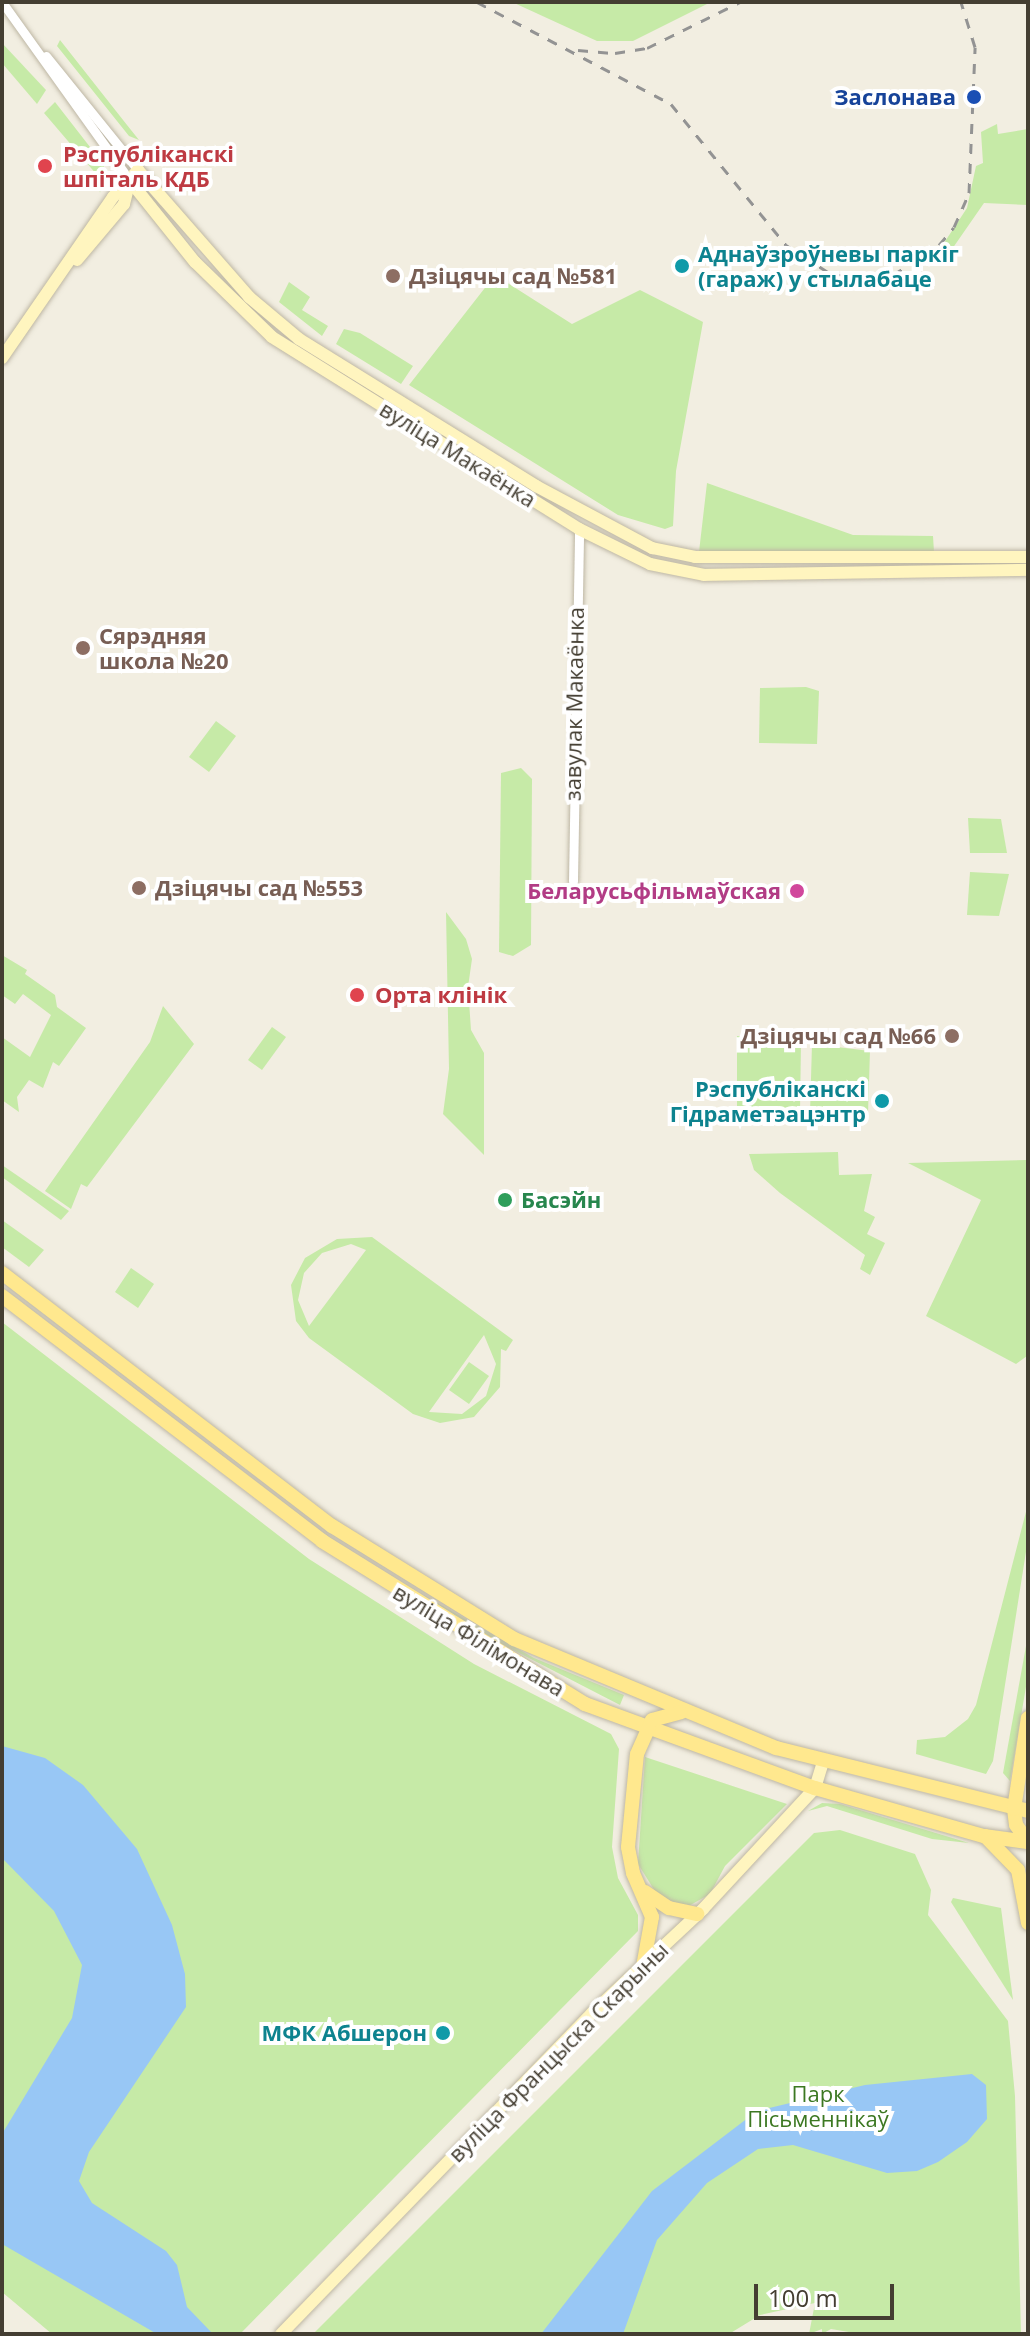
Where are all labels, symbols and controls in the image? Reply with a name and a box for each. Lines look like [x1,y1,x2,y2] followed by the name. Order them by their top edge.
[834,84,956,110] place label: Заслонава
[963,86,985,108] marker: Заслонава
[63,140,234,192] place label: Рэспубліканскі шпіталь КДБ
[34,155,56,177] marker: Рэспубліканскі шпіталь КДБ
[698,240,959,292] place label: Аднаўзроўневы паркіг (гараж) у стылабаце
[673,257,691,275] marker: Аднаўзроўневы паркіг (гараж) у стылабаце
[409,263,617,289] place label: Дзіцячы сад №581
[384,267,402,285] marker: Дзіцячы сад №581
[375,395,541,513] street label: вуліца Макаёнка
[559,607,589,801] street label: завулак Макаёнка
[99,622,229,674] place label: Сярэдняя школа №20
[74,639,92,657] marker: Сярэдняя школа №20
[155,875,363,901] place label: Дзіцячы сад №553
[527,878,781,904] place label: Беларусьфільмаўская
[130,879,148,897] marker: Дзіцячы сад №553
[788,882,806,900] marker: Беларусьфільмаўская
[375,982,507,1008] place label: Орта клінік
[346,984,368,1006] marker: Орта клінік
[741,1023,936,1049] place label: Дзіцячы сад №66
[943,1027,961,1045] marker: Дзіцячы сад №66
[670,1075,866,1126] place label: Рэспубліканскі Гідраметэацэнтр
[873,1092,891,1110] marker: Рэспубліканскі Гідраметэацэнтр
[521,1187,601,1213] place label: Басэйн
[496,1191,514,1209] marker: Басэйн
[389,1578,569,1702] street label: вуліца Філімонава
[443,1937,673,2167] street label: вуліца Францыска Скарыны
[262,2020,427,2046] place label: МФК Абшерон
[434,2024,452,2042] marker: МФК Абшерон
[747,2080,889,2132] park label: Парк Пісьменнікаў
[758,2268,898,2318] scale bar
[768,2281,838,2314] text: 100 m

